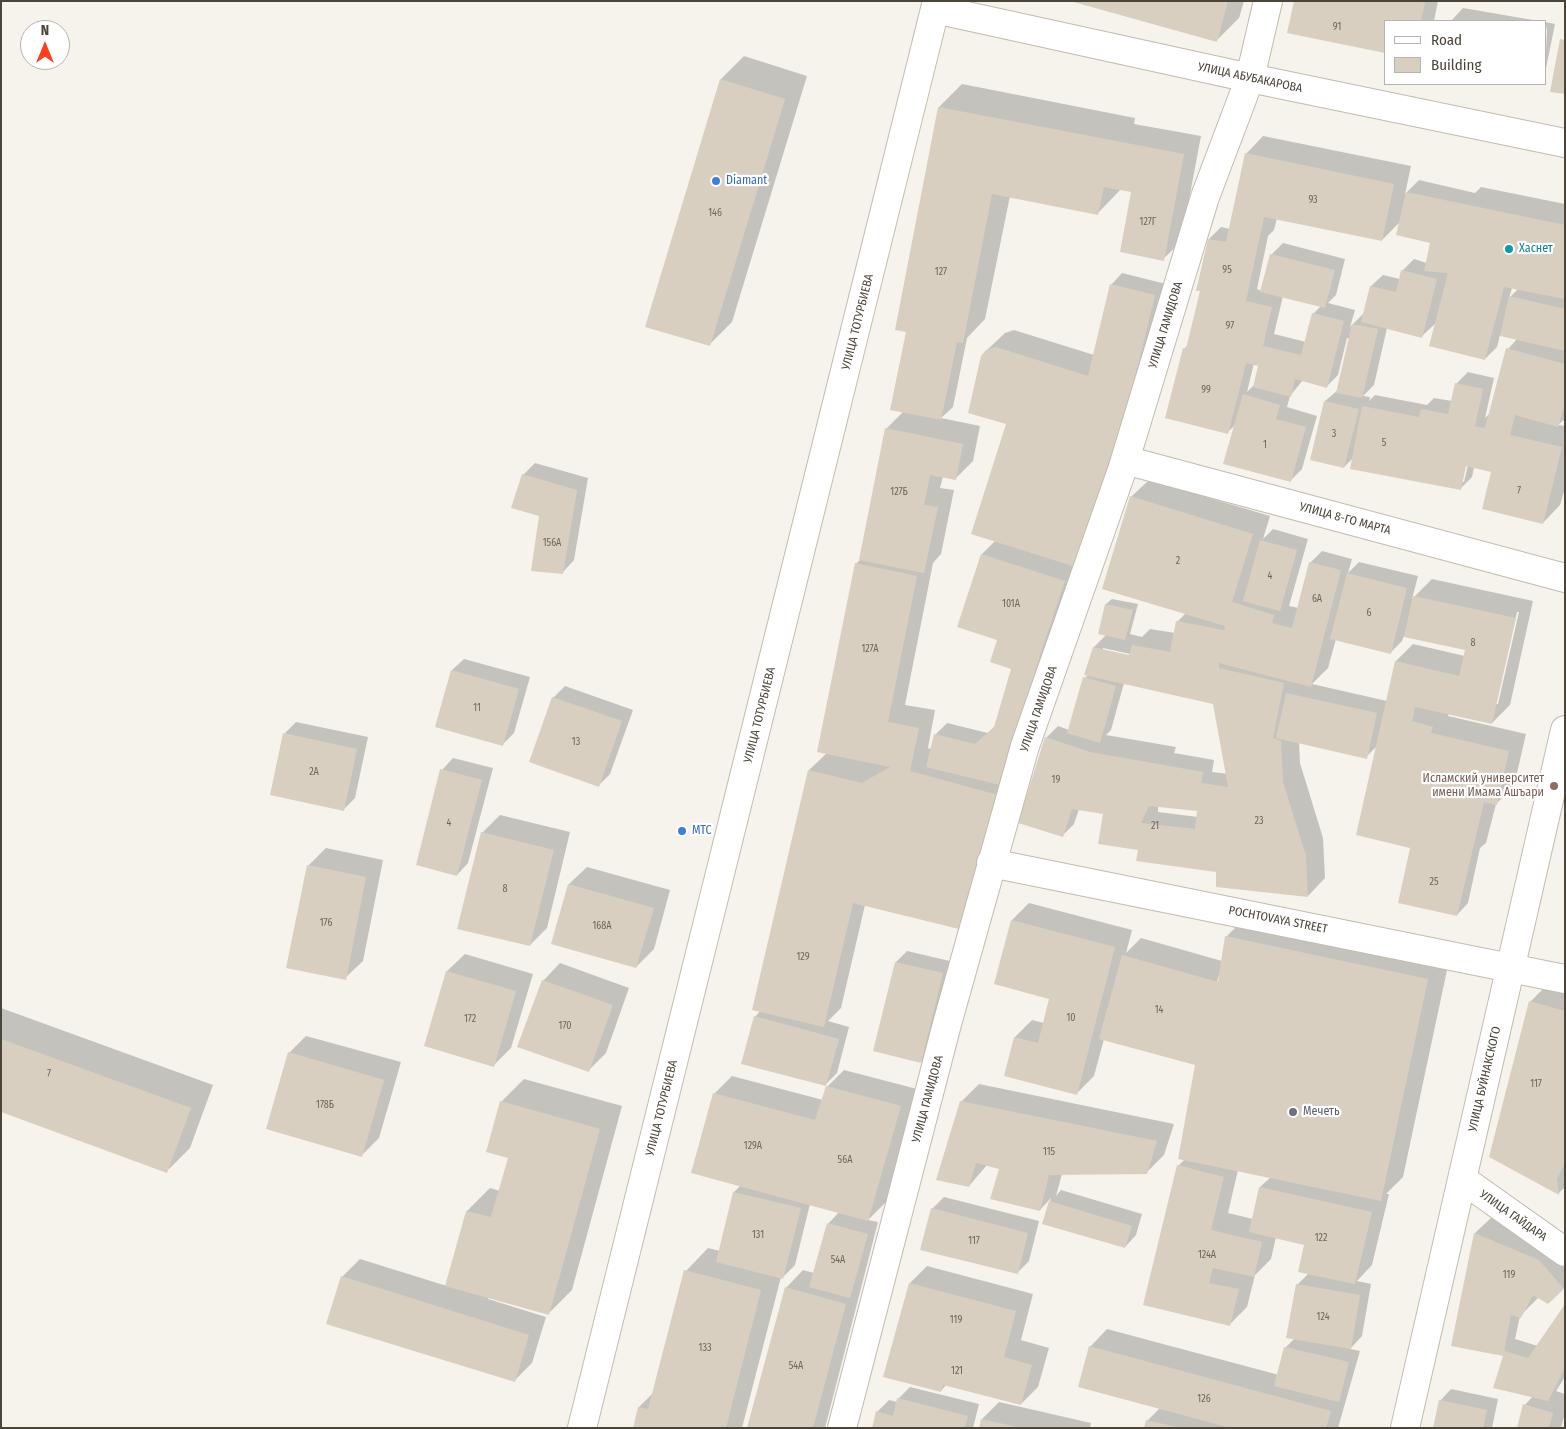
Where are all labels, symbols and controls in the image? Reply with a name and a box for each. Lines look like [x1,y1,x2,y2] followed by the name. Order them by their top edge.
[20,20,70,70] north arrow
[1384,20,1546,85] legend
[1333,21,1341,33] house number: 91
[41,22,49,39] text: N
[1431,31,1462,49] text: Road
[1431,56,1482,74] text: Building
[1196,60,1304,96] street label: УЛИЦА АБУБАКАРОВА
[726,174,767,188] place label: Diamant
[710,175,722,187] marker: Diamant
[1308,194,1318,206] house number: 93
[708,207,722,219] house number: 146
[1140,216,1156,228] house number: 127Г
[1519,242,1553,256] place label: Хаснет
[1503,243,1515,255] marker: Хаснет
[1222,264,1232,276] house number: 95
[935,266,947,278] house number: 127
[839,273,877,371] street label: УЛИЦА ТОТУРБИЕВА
[1146,280,1186,370] street label: УЛИЦА ГАМИДОВА
[1226,320,1234,332] house number: 97
[1201,384,1211,396] house number: 99
[1332,428,1336,440] house number: 3
[1382,437,1386,449] house number: 5
[1263,439,1267,451] house number: 1
[1517,485,1521,497] house number: 7
[890,486,908,498] house number: 127Б
[1298,500,1392,538] street label: УЛИЦА 8-ГО МАРТА
[543,537,561,549] house number: 156А
[1176,555,1180,567] house number: 2
[1268,570,1272,582] house number: 4
[1312,593,1322,605] house number: 6А
[1002,598,1020,610] house number: 101А
[1367,607,1371,619] house number: 6
[1471,637,1475,649] house number: 8
[861,643,879,655] house number: 127А
[1018,664,1060,754] street label: УЛИЦА ГАМИДОВА
[741,666,779,764] street label: УЛИЦА ТОТУРБИЕВА
[473,702,481,714] house number: 11
[572,736,580,748] house number: 13
[309,766,319,778] house number: 2А
[1423,772,1544,800] place label: Исламский университет имени Имама Ашъари
[1052,774,1060,786] house number: 19
[1548,780,1560,792] marker: Исламский университет имени Имама Ашъари
[1255,815,1263,827] house number: 23
[447,817,451,829] house number: 4
[1151,820,1159,832] house number: 21
[692,824,712,838] place label: МТС
[676,825,688,837] marker: МТС
[1430,876,1438,888] house number: 25
[503,883,507,895] house number: 8
[1227,903,1329,937] street label: POCHTOVAYA STREET
[320,917,332,929] house number: 176
[592,920,612,932] house number: 168А
[796,951,810,963] house number: 129
[1155,1004,1163,1016] house number: 14
[1066,1012,1076,1024] house number: 10
[464,1013,476,1025] house number: 172
[558,1020,572,1032] house number: 170
[1466,1025,1504,1133] street label: УЛИЦА БУЙНАКСКОГО
[909,1054,947,1144] street label: УЛИЦА ГАМИДОВА
[643,1059,681,1157] street label: УЛИЦА ТОТУРБИЕВА
[47,1068,51,1080] house number: 7
[1530,1078,1542,1090] house number: 117
[316,1099,334,1111] house number: 178Б
[1303,1105,1339,1119] place label: Мечеть
[1287,1106,1299,1118] marker: Мечеть
[744,1140,762,1152] house number: 129А
[1043,1146,1055,1158] house number: 115
[838,1154,852,1166] house number: 56А
[1476,1187,1550,1245] street label: УЛИЦА ГАЙДАРА
[752,1229,764,1241] house number: 131
[1315,1232,1327,1244] house number: 122
[968,1235,980,1247] house number: 117
[1198,1249,1216,1261] house number: 124А
[831,1254,845,1266] house number: 54А
[1503,1269,1515,1281] house number: 119
[1317,1311,1329,1323] house number: 124
[950,1314,962,1326] house number: 119
[699,1342,711,1354] house number: 133
[789,1360,803,1372] house number: 54А
[951,1365,963,1377] house number: 121
[1197,1393,1211,1405] house number: 126

